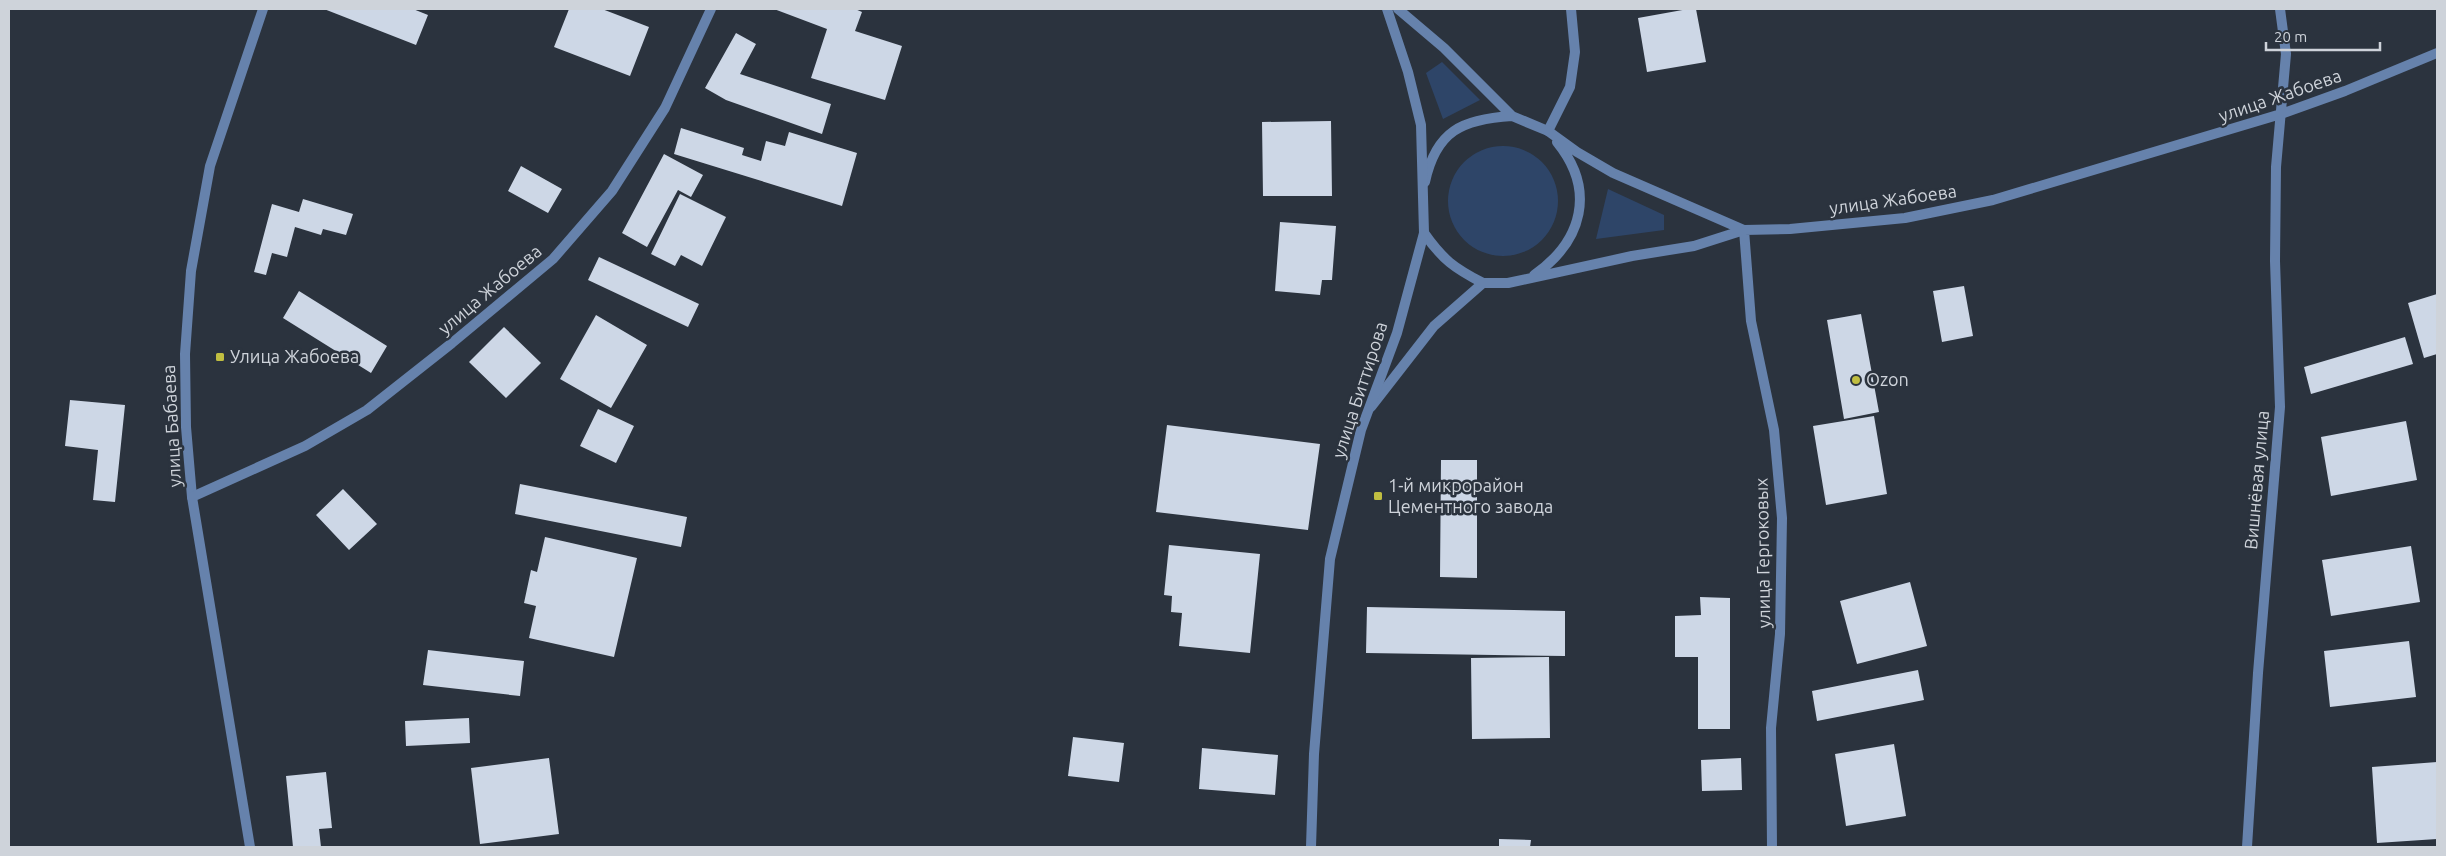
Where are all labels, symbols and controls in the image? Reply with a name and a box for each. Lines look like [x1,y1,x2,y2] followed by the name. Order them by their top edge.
[2266,20,2380,52] scale bar
[2274,28,2307,45] text: 20 m
[2216,65,2344,125] street label: улица Жабоева
[1828,180,1958,218] street label: улица Жабоева
[434,240,545,338] street label: улица Жабоева
[1328,319,1391,460] street label: улица Биттирова
[230,346,359,366] place label: Улица Жабоева
[214,351,226,363] marker: Улица Жабоева
[158,364,184,488] street label: улица Бабаева
[1866,369,1909,389] place label: Ozon
[1850,374,1862,386] marker: Ozon
[2240,410,2272,550] street label: Вишнёвая улица
[1388,475,1553,516] place label: 1-й микрорайон Цементного завода
[1751,478,1773,629] street label: улица Гергоковых
[1372,490,1384,502] marker: 1-й микрорайон Цементного завода

